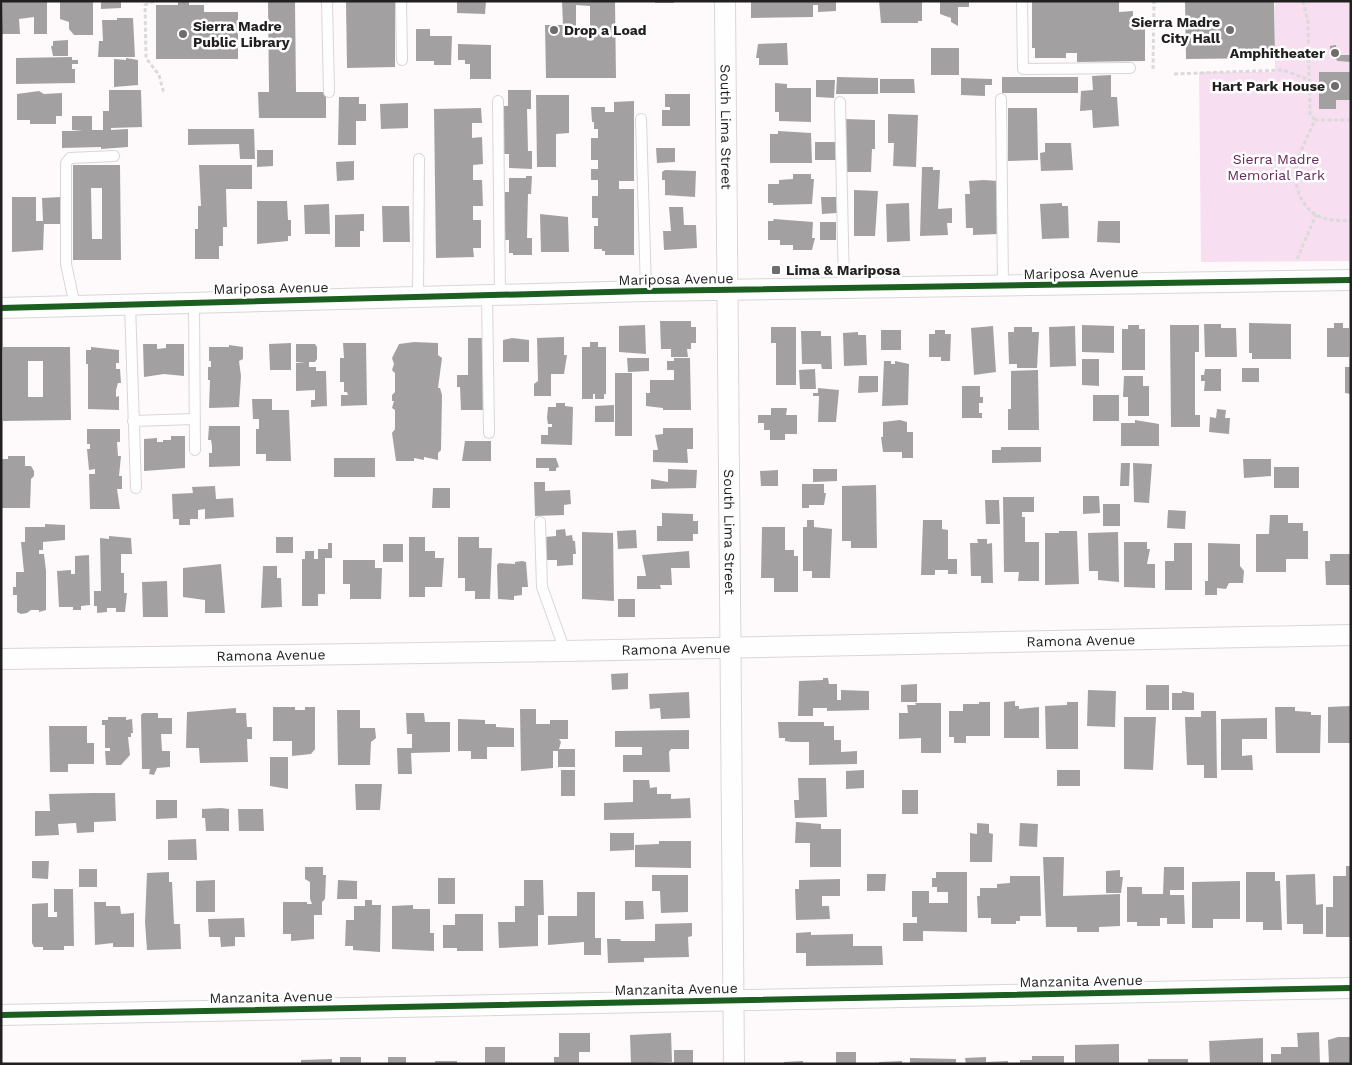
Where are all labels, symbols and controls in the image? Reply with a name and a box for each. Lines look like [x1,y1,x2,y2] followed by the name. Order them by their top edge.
[1131,14,1220,46] place label: Sierra Madre City Hall
[193,18,290,50] place label: Sierra Madre Public Library
[564,22,647,38] place label: Drop a Load
[548,24,560,36] marker: Drop a Load
[1224,24,1236,36] marker: Sierra Madre City Hall
[177,28,189,40] marker: Sierra Madre Public Library
[1230,45,1325,61] place label: Amphitheater
[1329,47,1341,59] marker: Amphitheater
[718,64,735,190] street label: South Lima Street
[1212,78,1325,94] place label: Hart Park House
[1329,80,1341,92] marker: Hart Park House
[1227,151,1325,183] park label: Sierra Madre Memorial Park
[786,262,901,278] place label: Lima & Mariposa
[770,264,782,276] marker: Lima & Mariposa
[1023,264,1139,282] street label: Mariposa Avenue
[618,270,734,288] street label: Mariposa Avenue
[213,279,329,297] street label: Mariposa Avenue
[721,469,738,595] street label: South Lima Street
[1026,631,1136,650] street label: Ramona Avenue
[621,640,731,658] street label: Ramona Avenue
[216,646,326,664] street label: Ramona Avenue
[1019,972,1143,990] street label: Manzanita Avenue
[614,980,738,998] street label: Manzanita Avenue
[209,988,333,1006] street label: Manzanita Avenue

